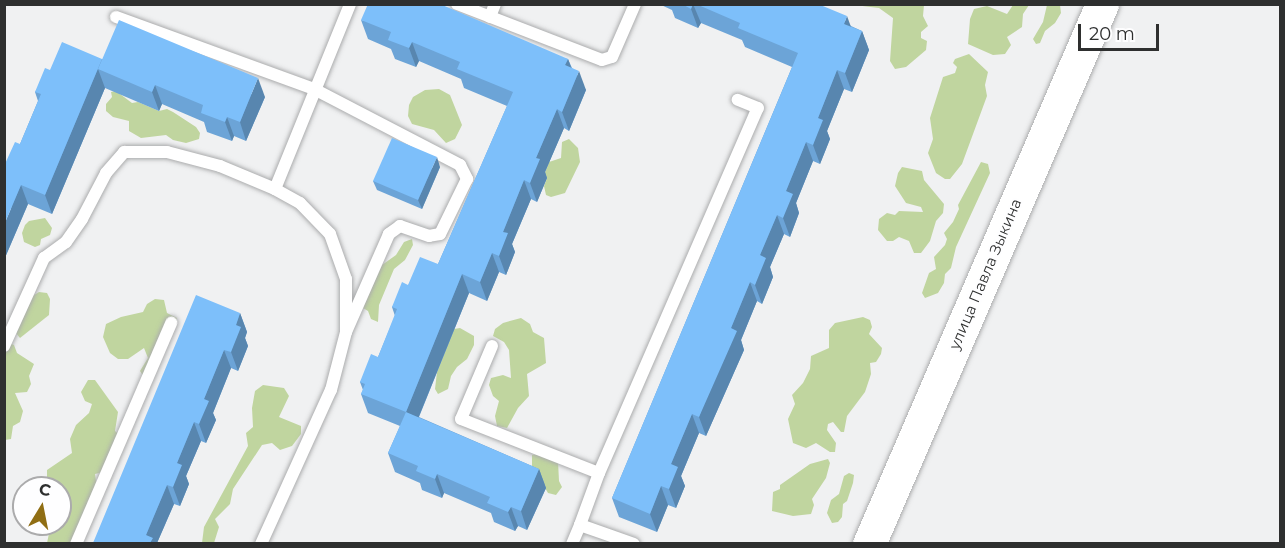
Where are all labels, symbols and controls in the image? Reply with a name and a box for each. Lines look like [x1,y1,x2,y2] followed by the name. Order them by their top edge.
[1081,12,1162,50] scale bar
[1089,23,1135,45] text: 20 m
[945,196,1025,352] street label: улица Павла Зыкина
[12,476,72,536] north arrow
[37,479,52,500] text: С

